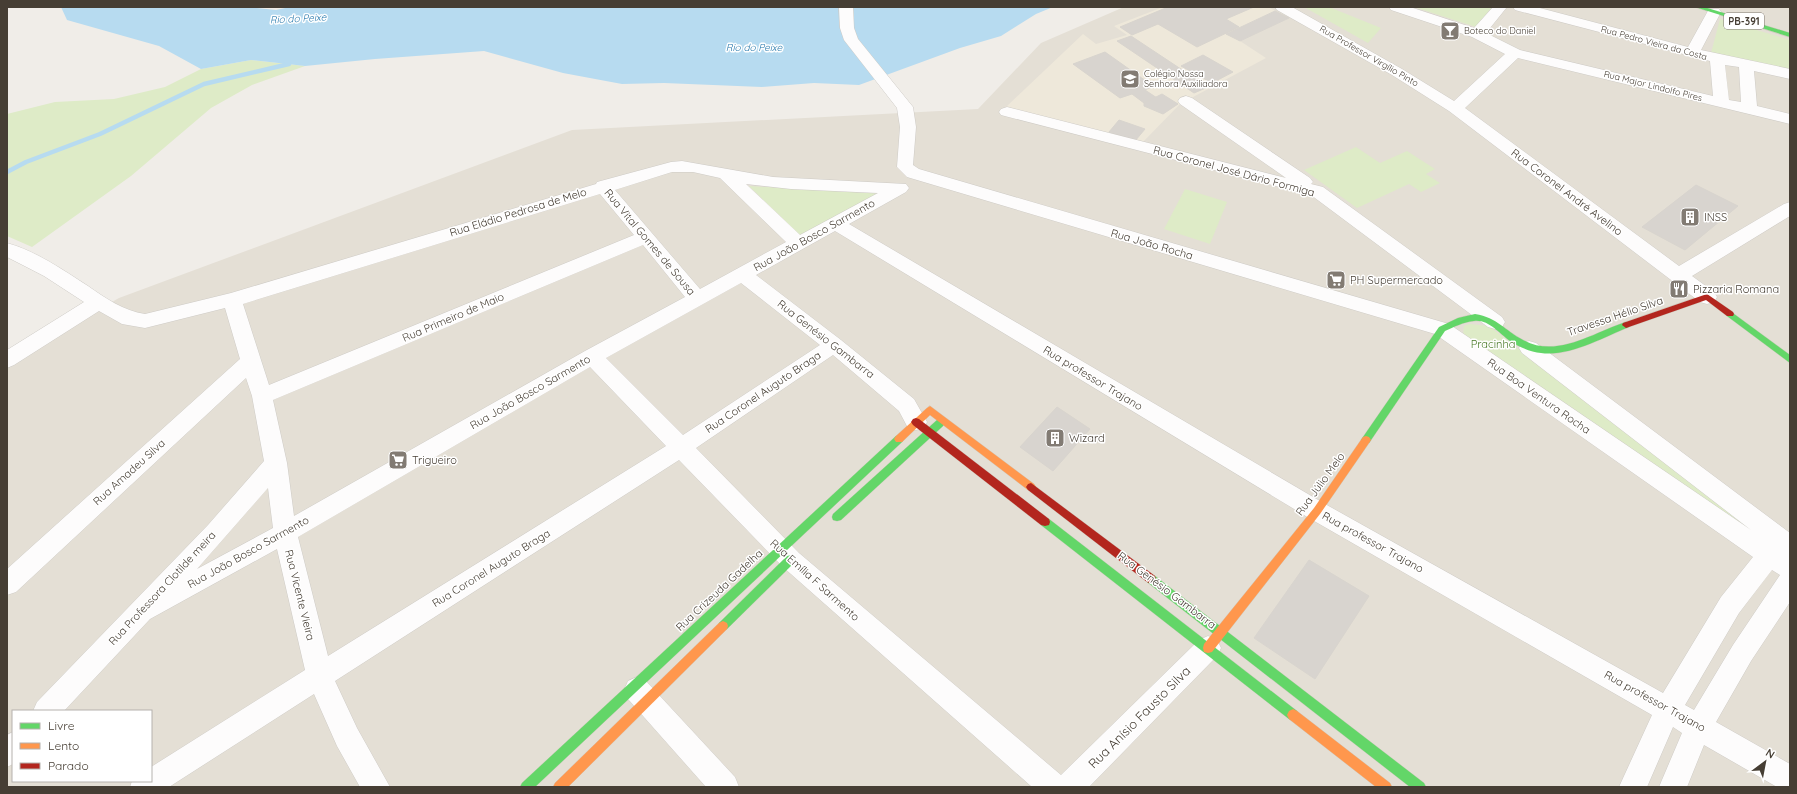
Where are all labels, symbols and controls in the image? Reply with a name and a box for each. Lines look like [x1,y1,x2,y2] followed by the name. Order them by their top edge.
[269,11,327,26] water label: Rio do Peixe
[1724,13,1764,29] road number: PB-391
[1439,20,1461,42] bar icon: Boteco do Daniel
[1318,23,1421,88] street label: Rua Professor Virgílio Pinto
[1600,23,1708,62] street label: Rua Pedro Vieira da Costa
[1464,25,1536,36] place label: Boteco do Daniel
[726,41,783,54] water label: Rio do Peixe
[1119,68,1141,90] school or university icon: Colégio Nossa Senhora Auxiliadora
[1144,68,1227,89] place label: Colégio Nossa Senhora Auxiliadora
[1603,68,1704,103] street label: Rua Major Lindolfo Pires
[1152,143,1316,199] street label: Rua Coronel José Dário Formiga
[1509,146,1626,239] street label: Rua Coronel André Avelino
[448,184,588,240] street label: Rua Eládio Pedrosa de Melo
[601,186,699,298] street label: Rua Vital Gomes de Sousa
[751,196,877,274] street label: Rua João Bosco Sarmento
[1679,206,1701,228] building icon: INSS
[1704,210,1727,224] place label: INSS
[1109,226,1195,262] street label: Rua João Rocha
[1325,269,1347,291] supermarket icon: PH Supermercado
[1350,273,1443,287] place label: PH Supermercado
[1668,278,1690,300] restaurant icon: Pizzaria Romana
[1693,282,1779,296] place label: Pizzaria Romana
[400,289,506,345] street label: Rua Primeiro de Maio
[1565,293,1665,339] street label: Travessa Hélio Silva
[775,297,877,381] street label: Rua Genésio Gambarra
[1471,337,1515,351] park label: Pracinha
[1041,343,1146,414] street label: Rua professor Trajano
[702,348,824,436] street label: Rua Coronel Auguto Braga
[467,352,593,432] street label: Rua João Bosco Sarmento
[1485,355,1593,437] street label: Rua Boa Ventura Rocha
[1044,427,1066,449] building icon: Wizard
[1069,431,1105,445] place label: Wizard
[90,436,168,508] street label: Rua Amadeu Silva
[387,449,409,471] supermarket icon: Trigueiro
[1292,449,1348,518] street label: Rua Júlio Melo
[412,453,457,467] place label: Trigueiro
[1320,508,1426,576] street label: Rua professor Trajano
[185,513,311,591] street label: Rua João Bosco Sarmento
[429,526,553,610] street label: Rua Coronel Auguto Braga
[105,528,219,648] street label: Rua Professora Clotilde meira
[767,536,863,624] street label: Rua Emília F Sarmento
[673,546,765,634] street label: Rua Crizeuda Gadelha
[282,548,318,642] street label: Rua Vicente Vieira
[1115,548,1219,632] street label: Rua Genésio Gambarra
[1085,663,1193,771] street label: Rua Anísio Fausto Silva
[1602,667,1708,735] street label: Rua professor Trajano
[12,710,152,782] legend
[48,718,75,733] text: Livre
[48,738,79,753] text: Lento
[1745,742,1785,782] north arrow
[1763,745,1777,762] text: N
[48,758,89,773] text: Parado

